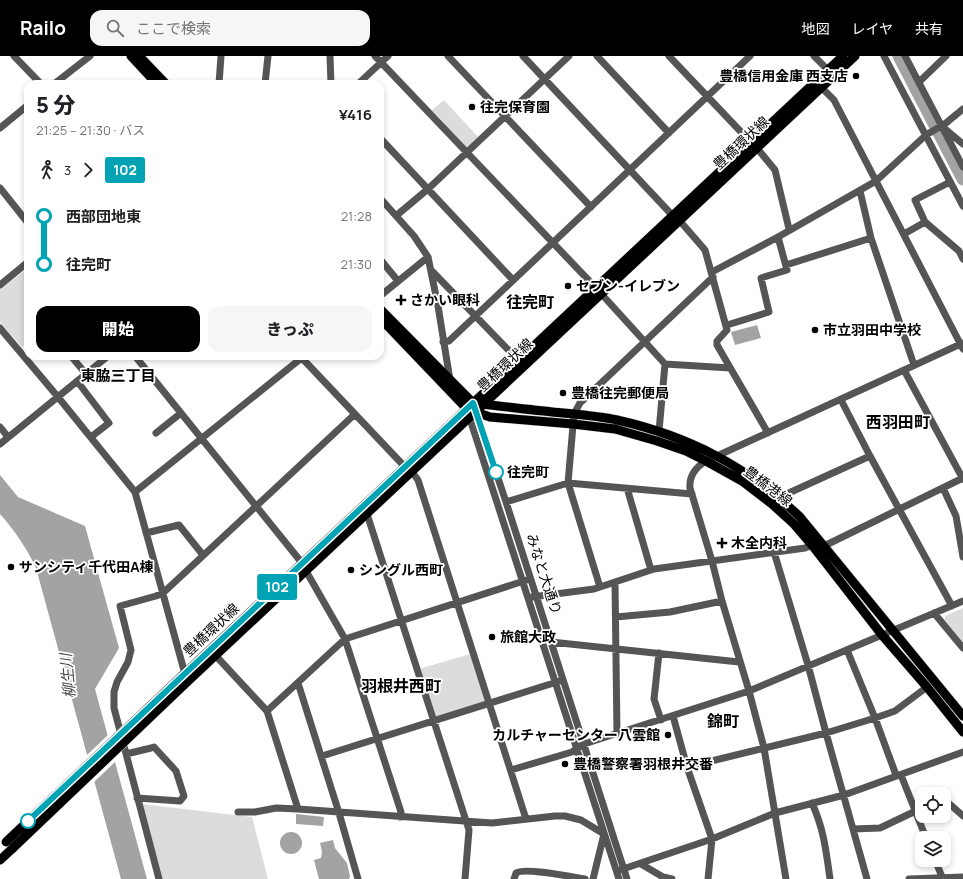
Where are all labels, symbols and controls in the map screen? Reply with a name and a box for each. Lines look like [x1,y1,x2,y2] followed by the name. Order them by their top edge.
[90,10,370,46] search box
[20,15,66,41] text: Railo
[104,17,126,39] icon: search
[136,18,211,39] text: ここで検索
[801,19,829,38] text: 地図
[851,19,893,38] text: レイヤ
[915,19,943,38] text: 共有
[719,66,848,85] place label: 豊橋信用金庫 西支店
[851,71,861,81] marker: 豊橋信用金庫 西支店
[36,90,75,120] text: 5 分
[480,97,550,116] place label: 往完保育園
[467,102,477,112] marker: 往完保育園
[339,104,372,125] text: ¥416
[709,112,773,173] street label: 豊橋環状線
[36,121,145,139] text: 21:25 – 21:30 · バス
[36,159,58,181] icon: walk
[77,159,99,181] icon: forward
[113,160,137,179] text: 102
[64,161,71,179] text: 3
[66,206,141,227] text: 西部団地東
[341,207,372,225] text: 21:28
[66,254,111,275] text: 往完町
[341,255,372,273] text: 21:30
[576,276,680,295] place label: セブン-イレブン
[563,281,573,291] marker: セブン-イレブン
[410,290,480,309] place label: さかい眼科
[506,291,554,313] district label: 往完町
[395,294,407,306] marker: さかい眼科
[36,306,200,352] button: 開始
[208,306,372,352] button: きっぷ
[823,320,921,339] place label: 市立羽田中学校
[810,325,820,335] marker: 市立羽田中学校
[473,334,537,395] street label: 豊橋環状線
[80,365,156,386] district label: 東脇三丁目
[571,383,669,402] place label: 豊橋往完郵便局
[558,388,568,398] marker: 豊橋往完郵便局
[866,411,930,433] district label: 西羽田町
[740,461,796,510] street label: 豊橋港線
[507,462,549,481] place label: 往完町
[488,464,504,480] marker: 往完町
[522,531,566,617] street label: みなと大通り
[731,533,787,552] place label: 木全内科
[716,537,728,549] marker: 木全内科
[19,557,154,576] place label: サンシティ千代田A棟
[359,560,443,579] place label: シングル西町
[6,562,16,572] marker: サンシティ千代田A棟
[346,565,356,575] marker: シングル西町
[254,574,300,600] line badge: 102
[265,577,289,596] text: 102
[179,599,243,660] street label: 豊橋環状線
[500,627,556,646] place label: 旅館大政
[487,632,497,642] marker: 旅館大政
[55,651,80,699] water label: 柳生川
[361,675,441,697] district label: 羽根井西町
[707,710,739,732] district label: 錦町
[492,725,660,744] place label: カルチャーセンター八雲館
[663,730,673,740] marker: カルチャーセンター八雲館
[573,754,713,773] place label: 豊橋警察署羽根井交番
[560,759,570,769] marker: 豊橋警察署羽根井交番
[915,787,951,867] map controls
[915,787,951,823] button: locate
[20,813,36,829] unlabelled marker
[915,831,951,867] button: layers

